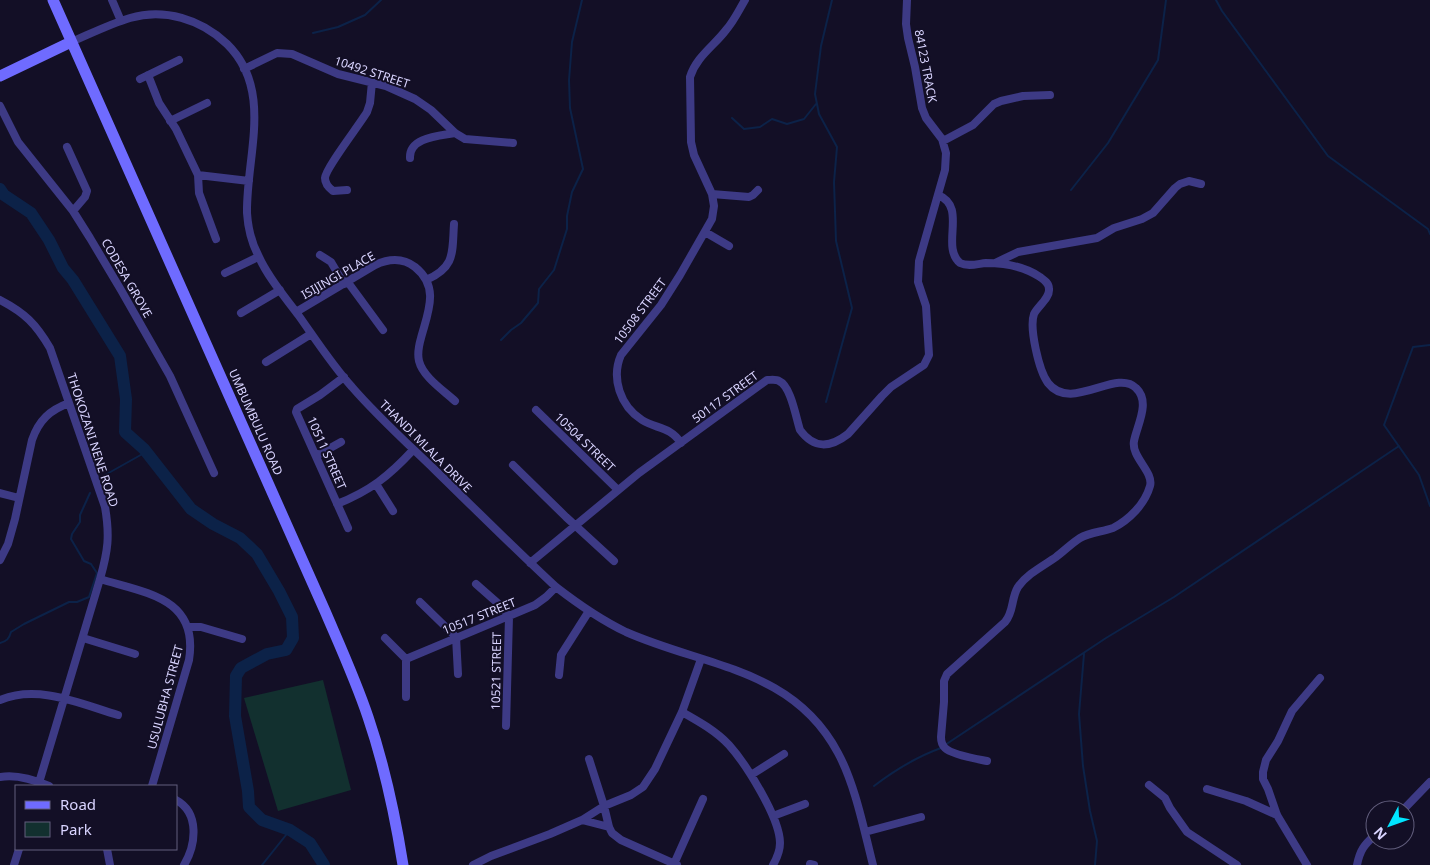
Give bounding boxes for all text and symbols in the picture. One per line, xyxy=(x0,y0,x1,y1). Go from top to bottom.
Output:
street label: 84123 TRACK xyxy=(911,28,942,105)
street label: 10492 STREET xyxy=(332,52,412,92)
street label: CODESA GROVE xyxy=(97,235,157,321)
street label: ISIJINGI PLACE xyxy=(298,247,378,303)
street label: 10508 STREET xyxy=(610,274,671,347)
street label: UMBUMBULU ROAD xyxy=(225,366,287,478)
street label: 50117 STREET xyxy=(688,367,762,427)
street label: THOKOZANI NENE ROAD xyxy=(63,371,123,509)
street label: THANDI MLALA DRIVE xyxy=(376,396,476,496)
street label: 10504 STREET xyxy=(551,409,619,475)
street label: 10511 STREET xyxy=(303,414,351,492)
street label: 10517 STREET xyxy=(440,593,519,639)
street label: 10521 STREET xyxy=(487,631,505,710)
street label: USULUBHA STREET xyxy=(143,643,187,751)
legend xyxy=(15,785,178,850)
text: Road xyxy=(60,794,96,814)
north arrow xyxy=(1365,800,1415,850)
text: Park xyxy=(60,819,92,839)
text: N xyxy=(1369,823,1391,844)

